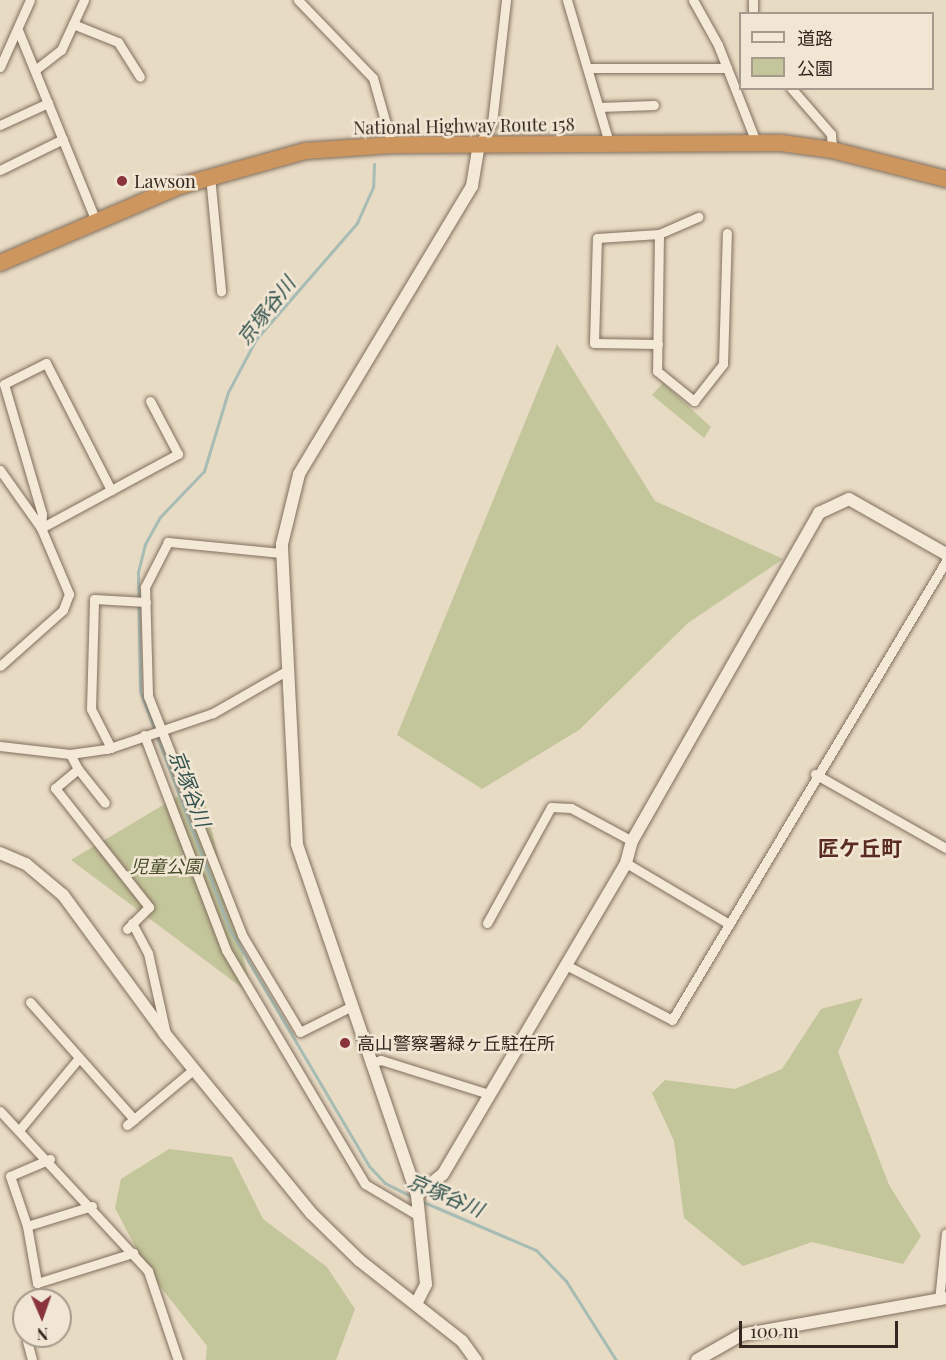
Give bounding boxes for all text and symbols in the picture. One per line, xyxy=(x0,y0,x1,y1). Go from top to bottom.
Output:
legend xyxy=(739,12,934,90)
text: 道路 xyxy=(797,26,833,50)
text: 公園 xyxy=(797,56,833,80)
street label: National Highway Route 158 xyxy=(353,113,575,139)
place label: Lawson xyxy=(134,170,196,192)
marker: Lawson xyxy=(115,174,129,188)
water label: 京塚谷川 xyxy=(231,271,299,349)
water label: 京塚谷川 xyxy=(165,746,217,830)
district label: 匠ケ丘町 xyxy=(818,834,902,860)
park label: 児童公園 xyxy=(130,855,202,877)
place label: 高山警察署緑ヶ丘駐在所 xyxy=(357,1032,555,1054)
marker: 高山警察署緑ヶ丘駐在所 xyxy=(338,1036,352,1050)
water label: 京塚谷川 xyxy=(404,1167,488,1221)
north arrow xyxy=(12,1288,72,1348)
scale bar xyxy=(742,1309,901,1347)
text: 100 m xyxy=(750,1319,799,1343)
text: N xyxy=(36,1324,49,1345)

